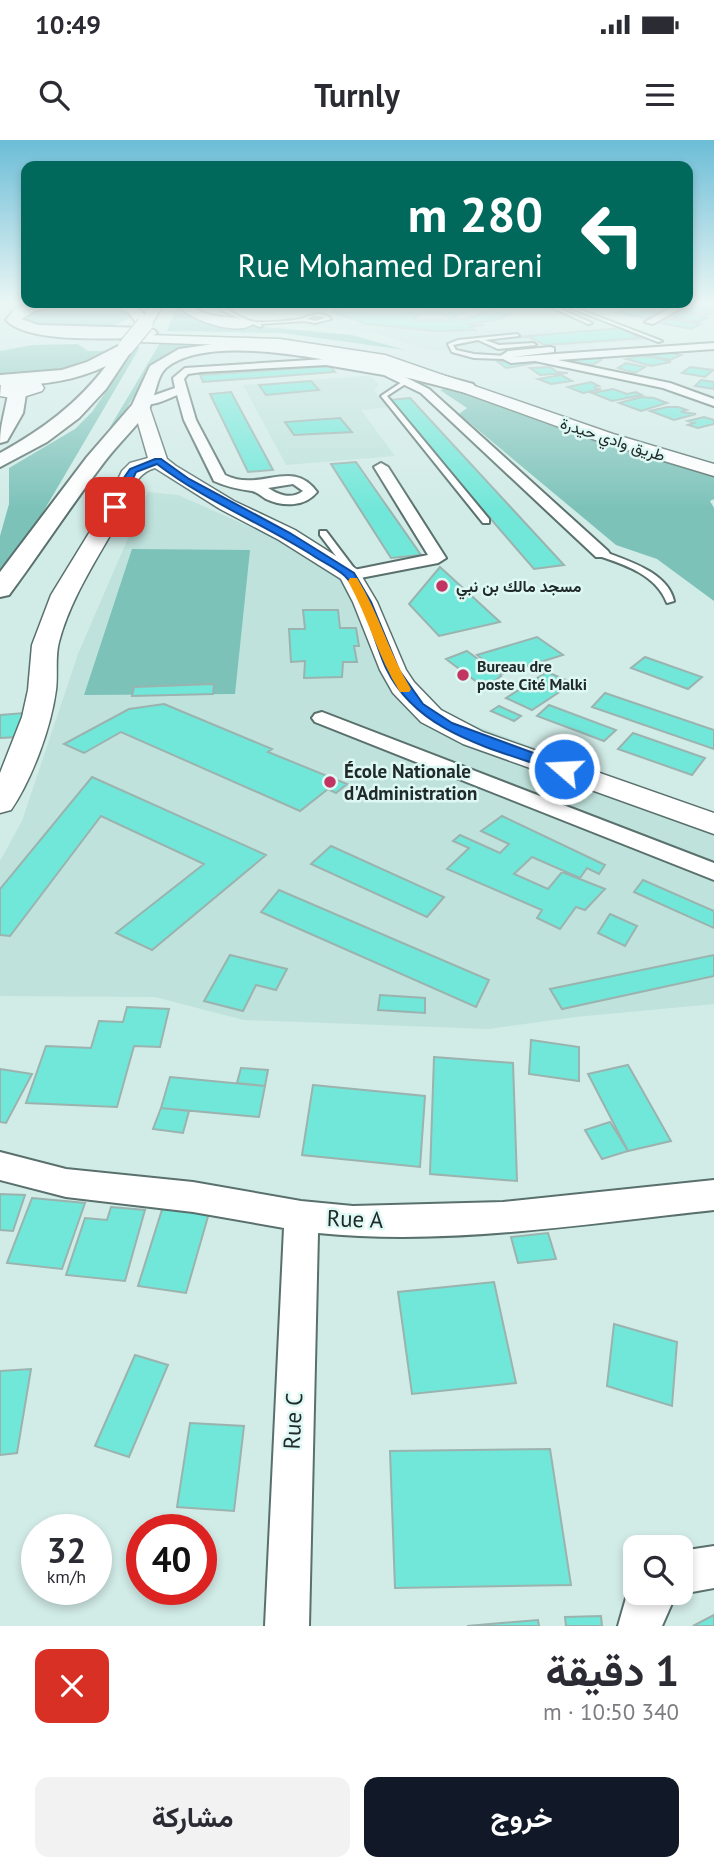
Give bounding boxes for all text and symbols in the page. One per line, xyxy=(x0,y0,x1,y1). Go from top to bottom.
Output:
text: 10:49 xyxy=(35,8,101,41)
text: Turnly xyxy=(314,74,400,116)
icon: search xyxy=(35,76,73,114)
icon: menu xyxy=(641,76,679,114)
text: 280 m xyxy=(408,182,543,246)
icon: left xyxy=(567,189,658,280)
text: Rue Mohamed Drareni xyxy=(237,244,543,286)
street label: طريق وادي حيدرة xyxy=(557,413,668,469)
pin xyxy=(85,477,145,537)
icon: arrive xyxy=(96,488,134,526)
place label: مسجد مالك بن نبي xyxy=(456,576,582,600)
marker: مسجد مالك بن نبي xyxy=(434,578,450,594)
place label: Bureau dre poste Cité Malki xyxy=(477,656,587,694)
marker: Bureau dre poste Cité Malki xyxy=(455,667,471,683)
position arrow xyxy=(527,732,601,806)
place label: École Nationale d'Administration xyxy=(344,759,477,805)
marker: École Nationale d'Administration xyxy=(322,774,338,790)
street label: Rue A xyxy=(326,1203,384,1234)
street label: Rue C xyxy=(277,1392,308,1450)
speed limit sign: 40 xyxy=(126,1514,217,1605)
text: 32 xyxy=(47,1527,86,1573)
map controls xyxy=(623,1535,693,1605)
button: search xyxy=(623,1535,693,1605)
text: km/h xyxy=(47,1565,86,1588)
text: 1 دقيقة xyxy=(546,1643,679,1698)
button: close xyxy=(35,1649,109,1723)
text: 340 m · 10:50 xyxy=(543,1697,679,1726)
button: مشاركة xyxy=(35,1777,350,1857)
button: خروج xyxy=(364,1777,679,1857)

